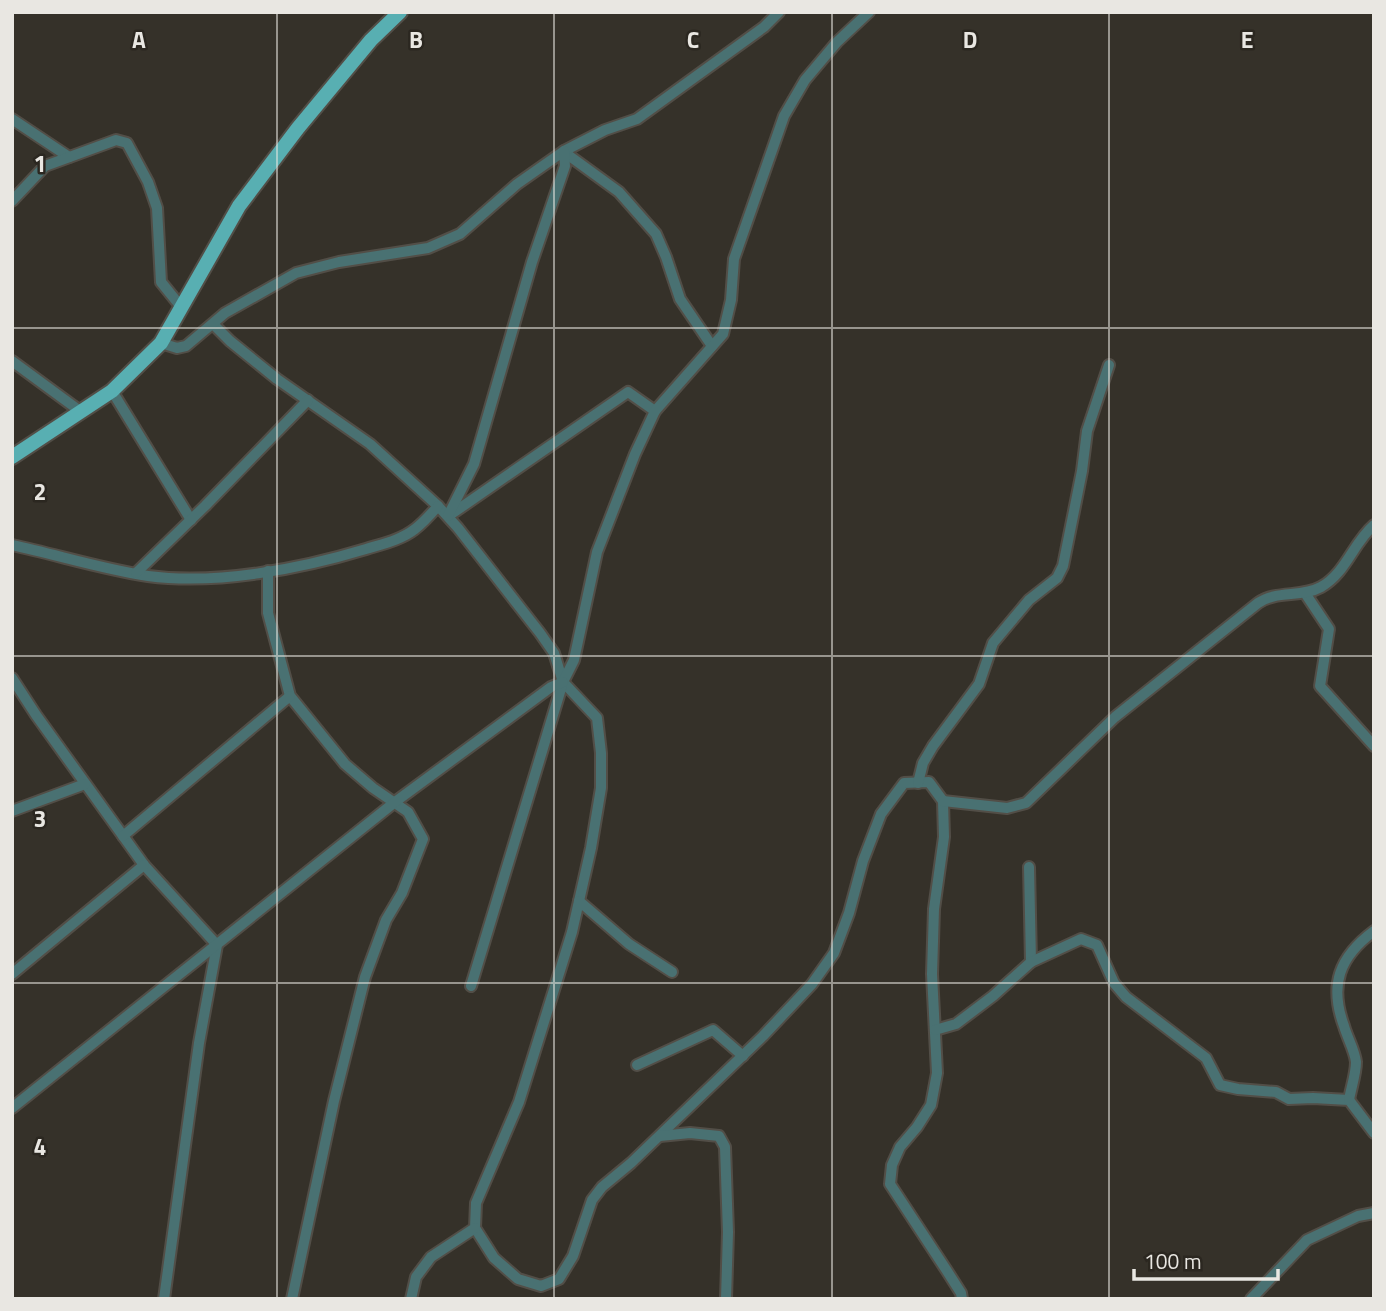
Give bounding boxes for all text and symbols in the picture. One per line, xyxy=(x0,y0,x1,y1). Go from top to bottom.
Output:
text: A xyxy=(132,22,146,57)
text: B xyxy=(409,22,423,57)
text: C xyxy=(687,22,699,57)
text: D xyxy=(963,22,977,57)
text: E xyxy=(1241,22,1253,57)
text: 1 xyxy=(34,146,46,181)
text: 2 xyxy=(34,474,46,509)
text: 3 xyxy=(34,801,46,836)
text: 4 xyxy=(34,1129,46,1164)
scale bar xyxy=(1134,1238,1278,1282)
text: 100 m xyxy=(1144,1245,1201,1277)

